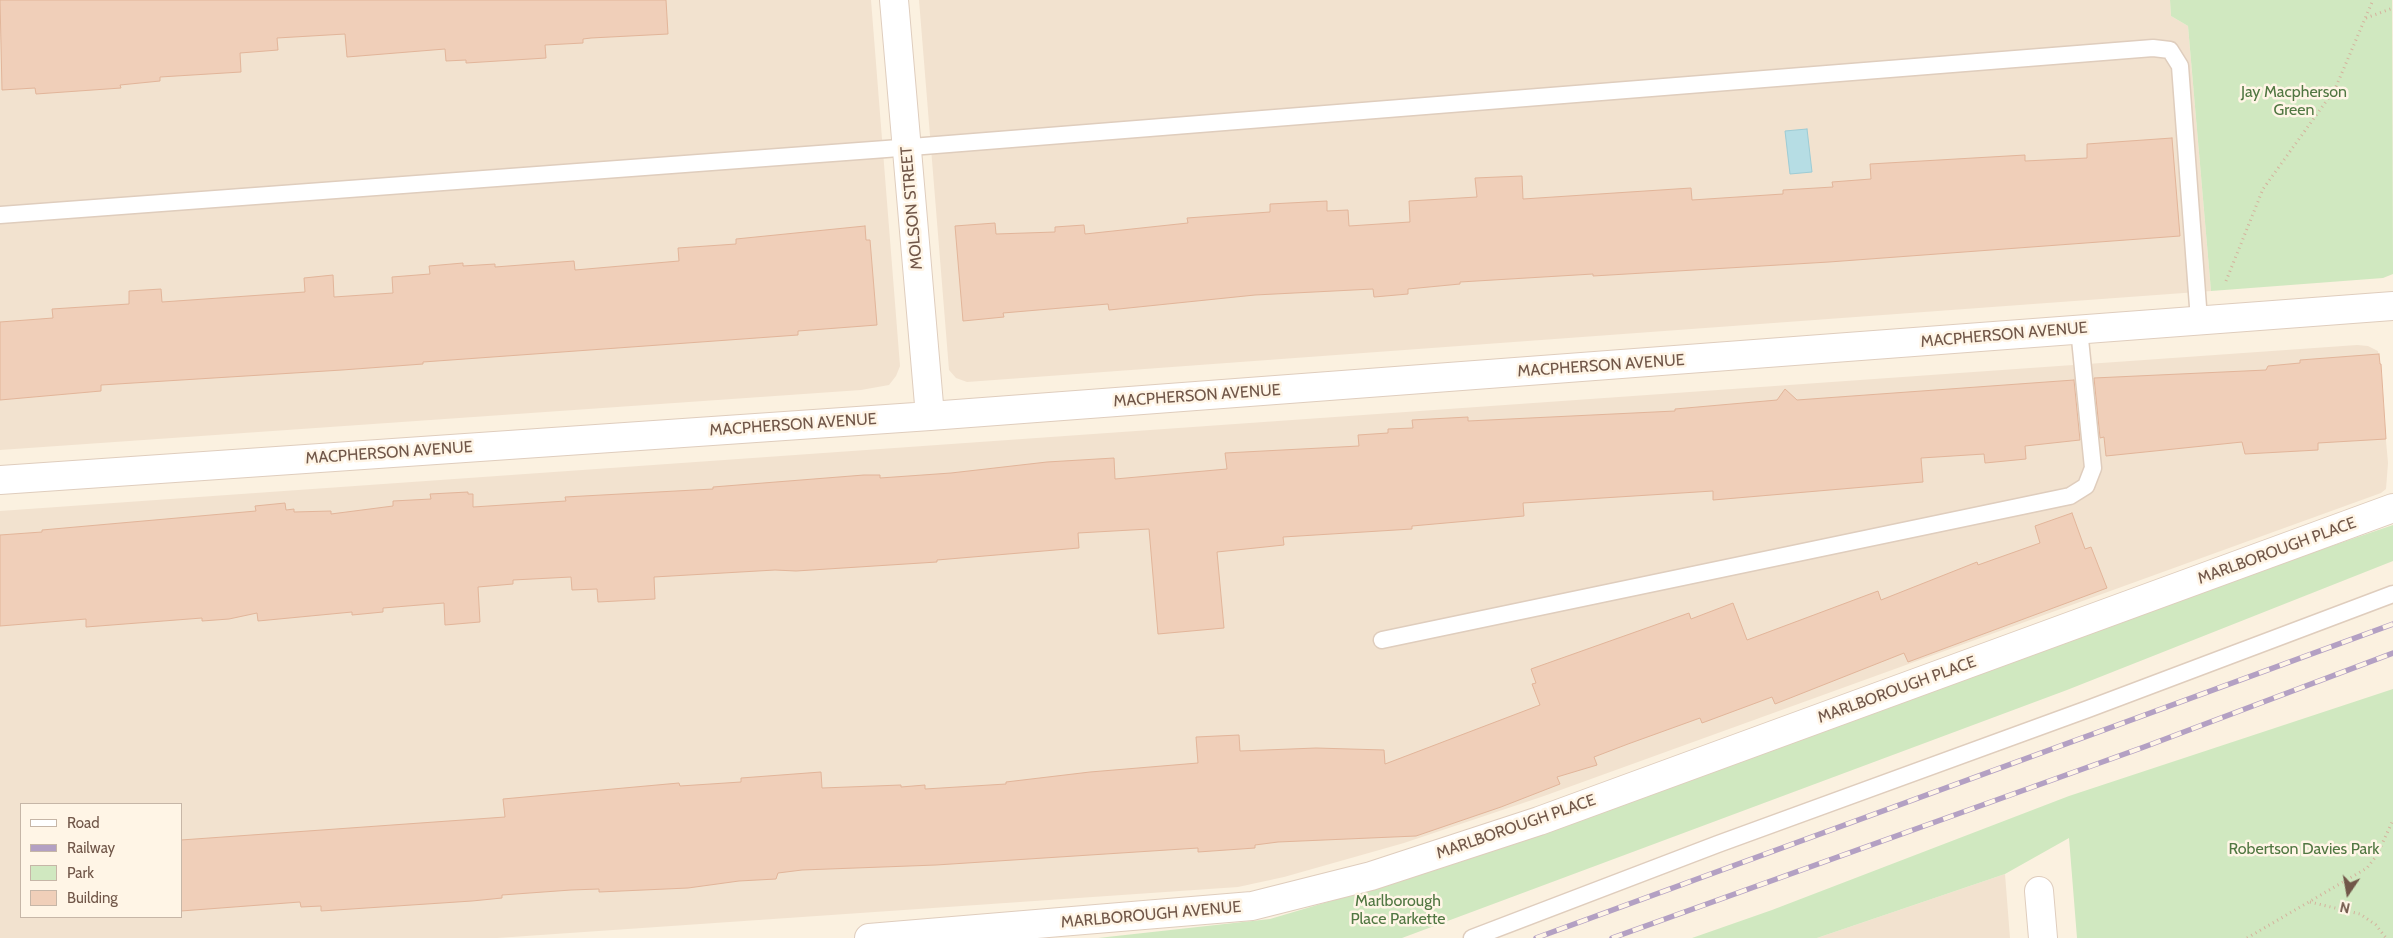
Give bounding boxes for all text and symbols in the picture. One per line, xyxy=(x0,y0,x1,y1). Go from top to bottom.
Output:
park label: Jay Macpherson Green xyxy=(2241,82,2347,120)
street label: MOLSON STREET xyxy=(897,146,927,270)
street label: MACPHERSON AVENUE xyxy=(1920,318,2088,352)
street label: MACPHERSON AVENUE xyxy=(1517,351,1685,381)
street label: MACPHERSON AVENUE xyxy=(1113,381,1281,411)
street label: MACPHERSON AVENUE xyxy=(709,410,877,440)
street label: MACPHERSON AVENUE xyxy=(305,438,473,468)
street label: MARLBOROUGH PLACE xyxy=(2195,513,2359,589)
street label: MARLBOROUGH PLACE xyxy=(1815,652,1979,728)
street label: MARLBOROUGH PLACE xyxy=(1434,791,1598,863)
legend xyxy=(20,803,182,918)
text: Road xyxy=(67,814,100,832)
text: Railway xyxy=(67,839,115,857)
park label: Robertson Davies Park xyxy=(2228,839,2380,859)
text: Park xyxy=(67,864,94,882)
north arrow xyxy=(2323,868,2373,918)
text: Building xyxy=(67,889,118,907)
park label: Marlborough Place Parkette xyxy=(1350,891,1446,929)
street label: MARLBOROUGH AVENUE xyxy=(1060,898,1242,932)
text: N xyxy=(2338,898,2352,918)

